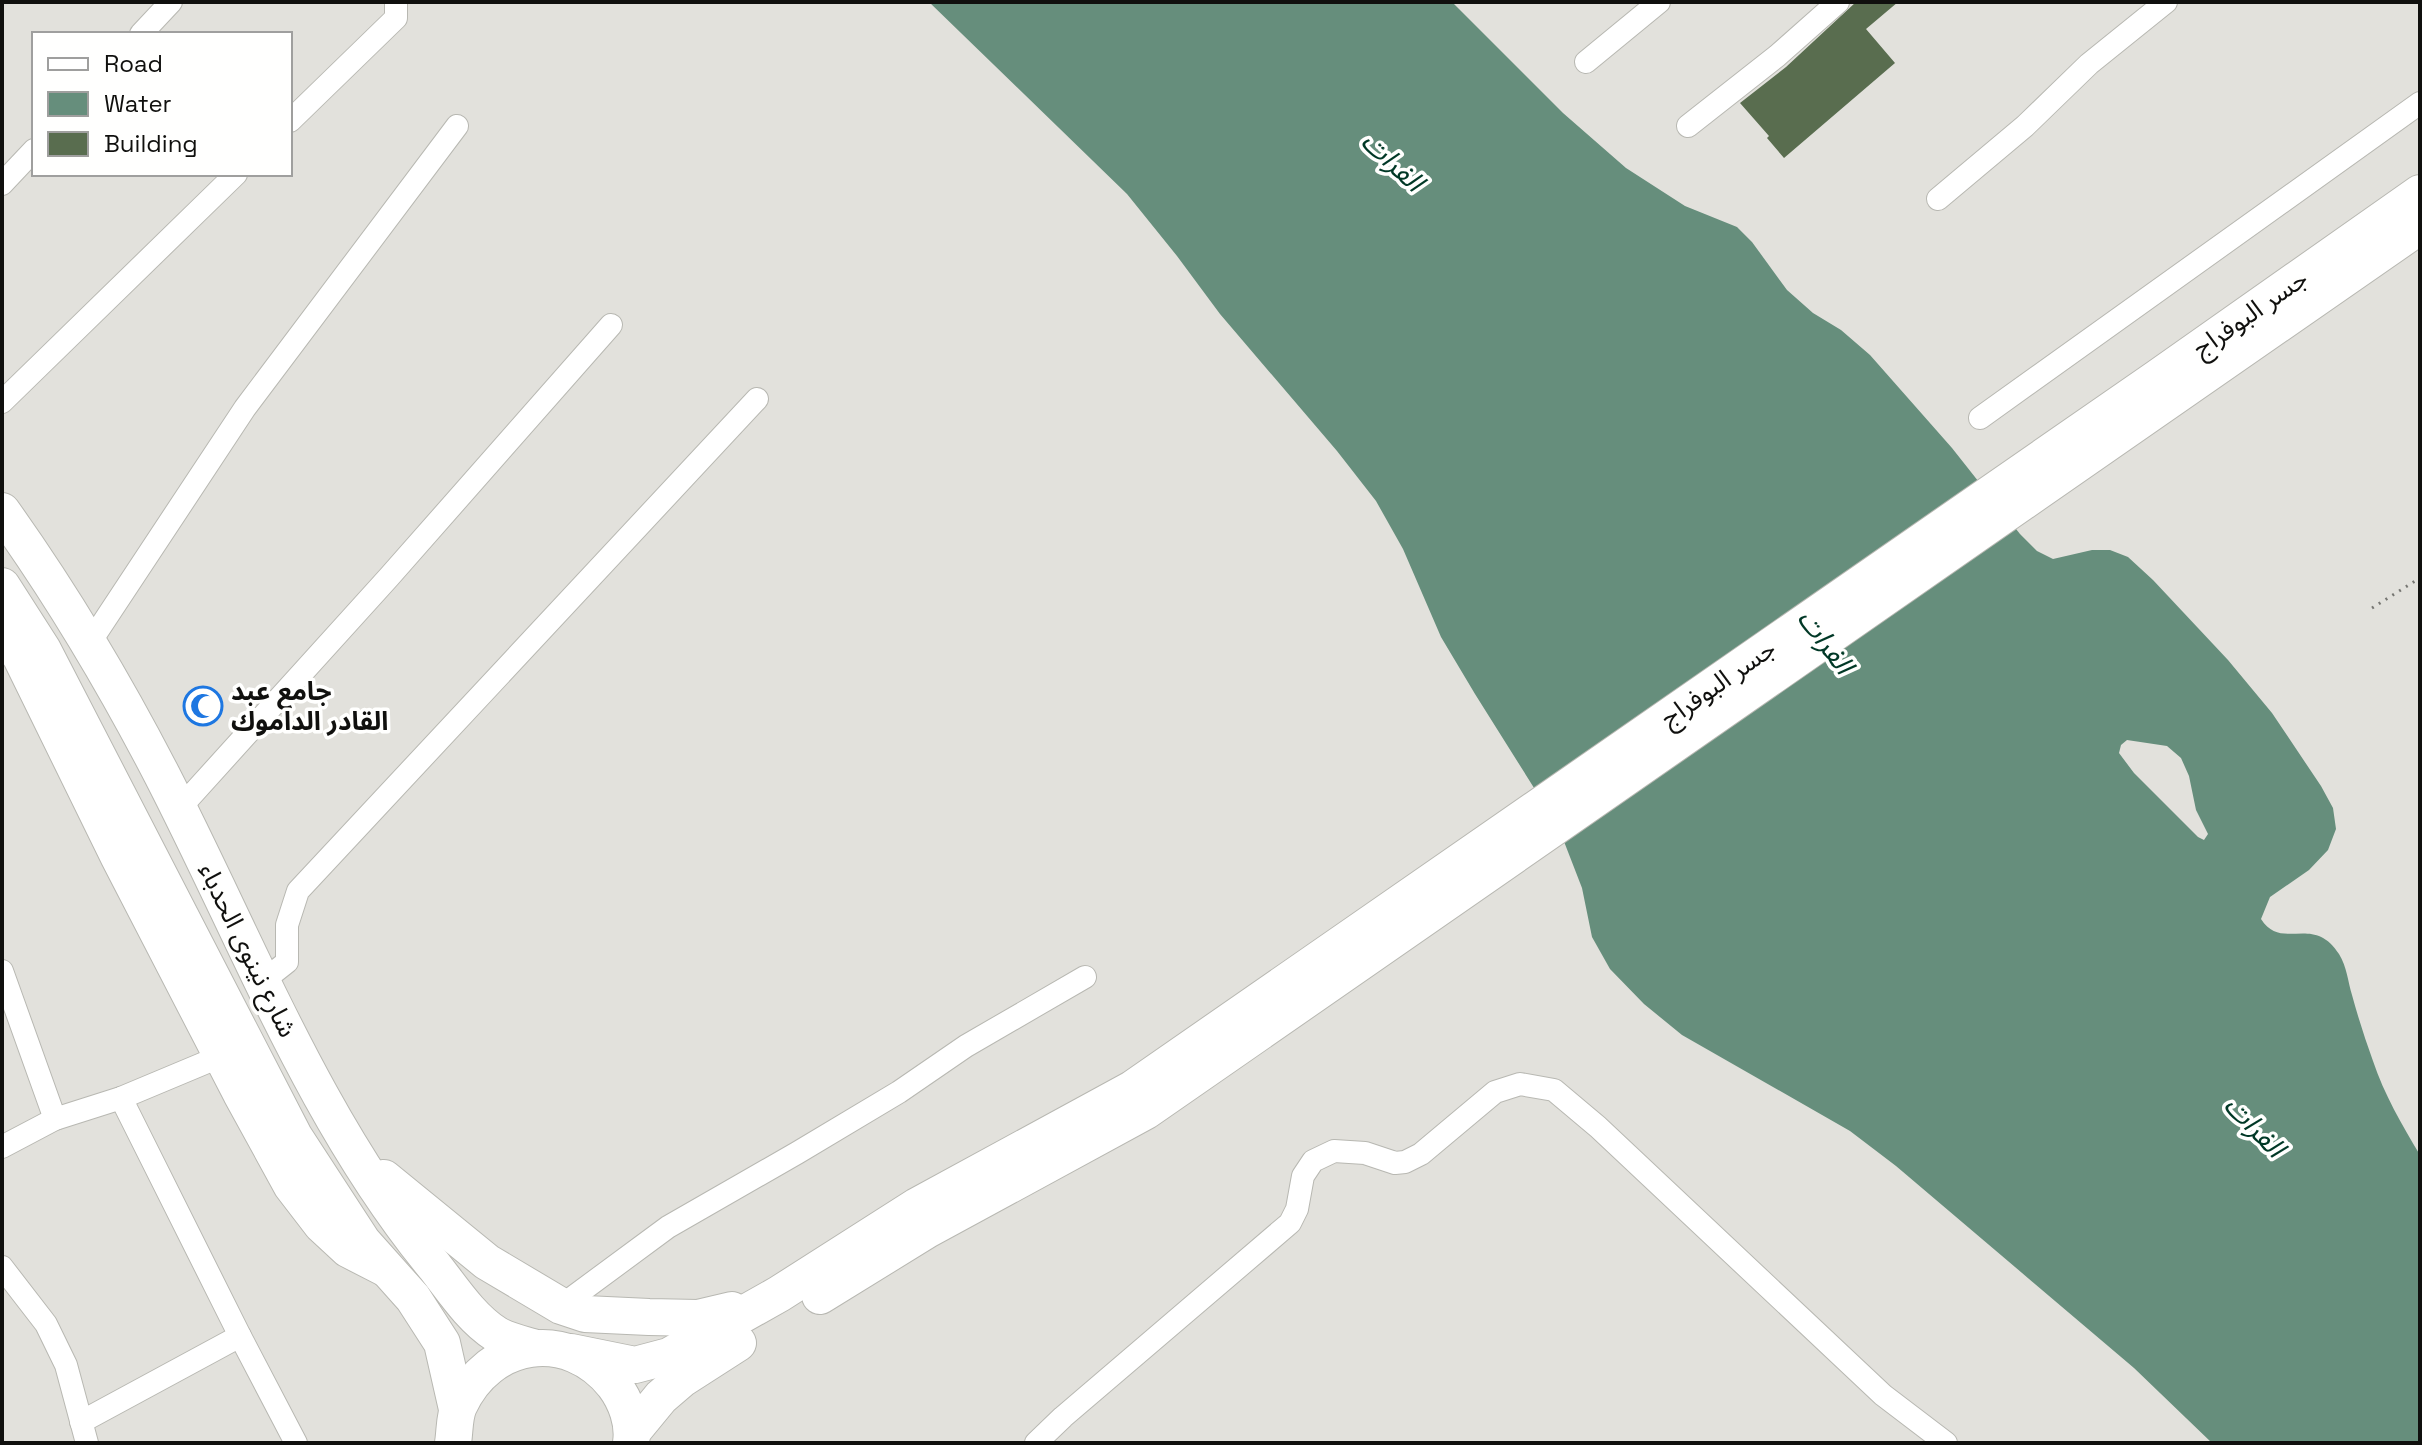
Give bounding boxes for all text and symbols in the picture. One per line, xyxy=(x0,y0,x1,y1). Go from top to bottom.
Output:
legend xyxy=(32,32,292,176)
text: Road xyxy=(104,48,163,79)
text: Water xyxy=(104,88,172,119)
water label: الفرات xyxy=(1354,123,1434,201)
text: Building xyxy=(104,128,198,159)
street label: جسر البوفراج xyxy=(2186,261,2315,367)
water label: الفرات xyxy=(1790,601,1864,684)
street label: جسر البوفراج xyxy=(1654,631,1783,737)
place label: جامع عبد القادر الداموك xyxy=(231,674,388,738)
mosque icon: جامع عبد القادر الداموك xyxy=(182,685,224,727)
street label: شارع نينوى الحدباء xyxy=(189,857,305,1044)
water label: الفرات xyxy=(2217,1087,2295,1167)

